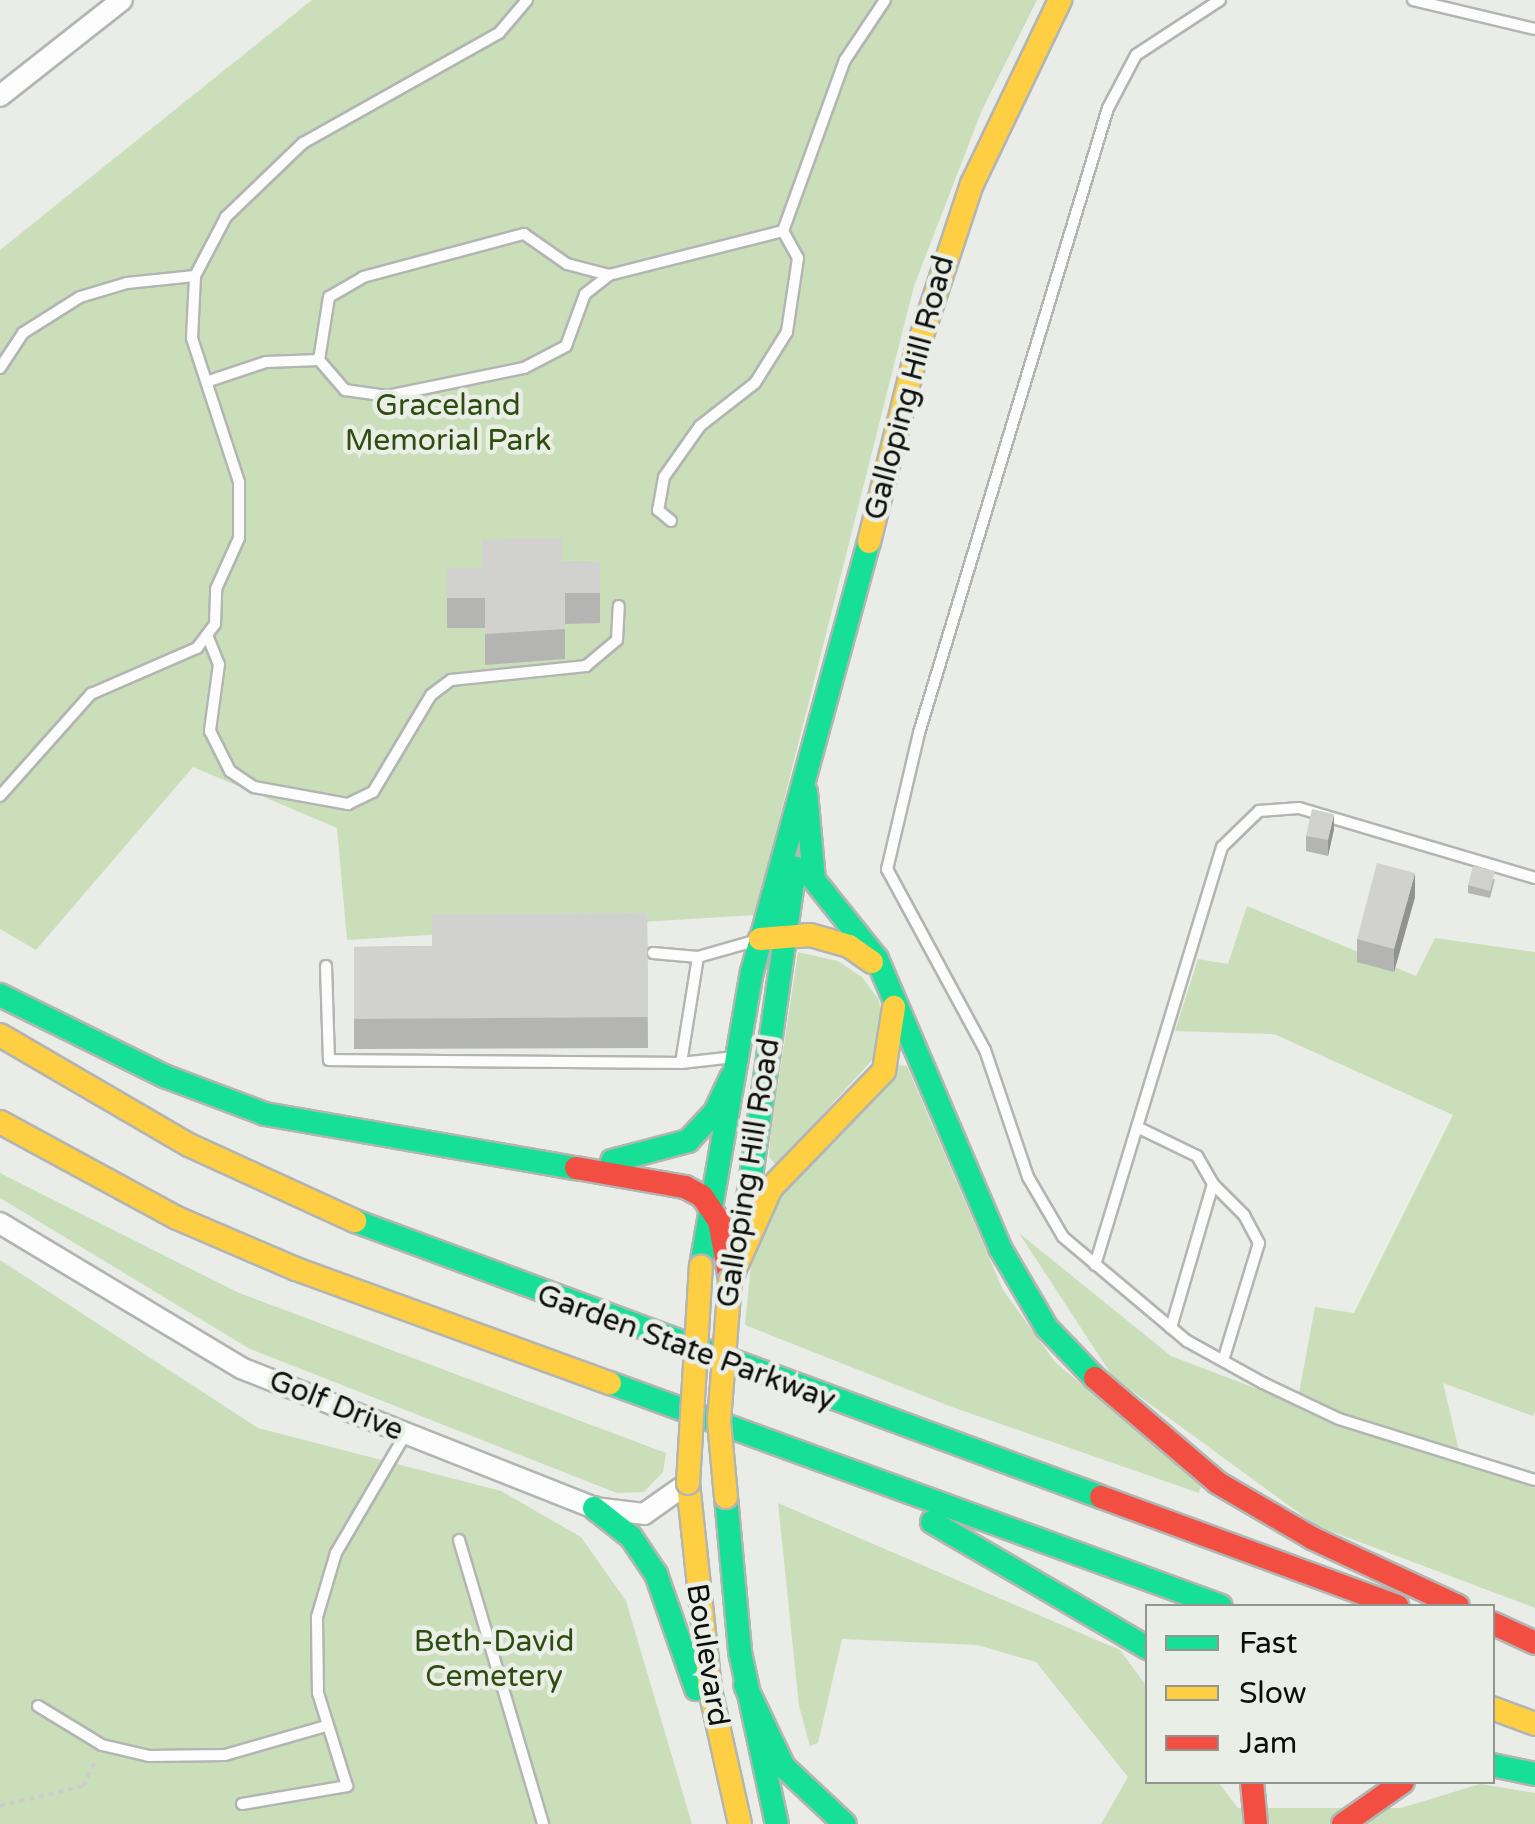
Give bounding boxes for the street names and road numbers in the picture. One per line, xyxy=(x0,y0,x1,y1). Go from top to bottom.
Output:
street label: Galloping Hill Road xyxy=(857,252,963,524)
street label: Galloping Hill Road xyxy=(710,1036,788,1310)
street label: Garden State Parkway xyxy=(532,1277,840,1419)
street label: Golf Drive xyxy=(264,1363,408,1449)
street label: Boulevard xyxy=(678,1581,736,1729)

